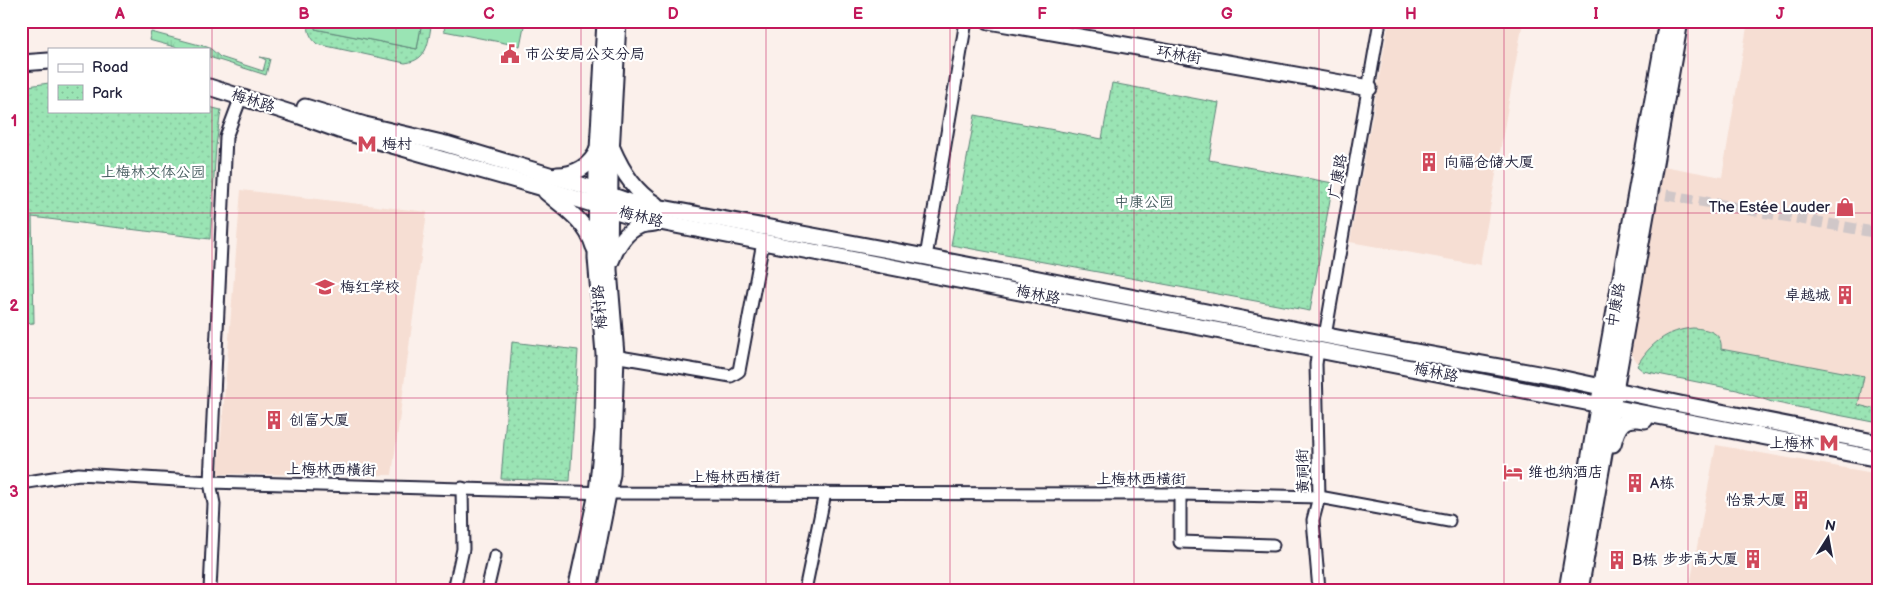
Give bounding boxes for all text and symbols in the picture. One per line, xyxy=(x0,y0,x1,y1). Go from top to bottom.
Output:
text: A xyxy=(114,5,125,24)
text: B xyxy=(298,5,310,24)
text: C xyxy=(483,5,495,24)
text: D xyxy=(667,5,679,24)
text: E xyxy=(853,5,863,24)
text: F xyxy=(1037,5,1047,24)
text: G xyxy=(1221,5,1233,24)
text: H xyxy=(1405,5,1417,24)
text: I xyxy=(1593,5,1599,24)
text: J xyxy=(1776,5,1785,24)
street label: 环林街 xyxy=(1155,42,1203,68)
public building icon: 市公安局公交分局 xyxy=(499,43,521,65)
place label: 市公安局公交分局 xyxy=(525,45,645,64)
legend xyxy=(48,48,210,112)
text: Road xyxy=(92,58,128,77)
text: Park xyxy=(92,84,123,103)
street label: 梅林路 xyxy=(229,85,277,117)
text: 1 xyxy=(11,112,17,131)
metro station icon: 梅村 xyxy=(356,133,378,155)
place label: 梅村 xyxy=(382,135,412,154)
building icon: 向福仓储大厦 xyxy=(1418,151,1440,173)
street label: 广康路 xyxy=(1325,152,1351,200)
place label: 向福仓储大厦 xyxy=(1444,153,1534,172)
park label: 上梅林文体公园 xyxy=(100,163,206,182)
park label: 中康公园 xyxy=(1114,193,1174,212)
shop icon: The Estée Lauder xyxy=(1834,196,1856,218)
place label: The Estée Lauder xyxy=(1709,198,1831,217)
street label: 梅林路 xyxy=(617,202,665,232)
school or university icon: 梅红学校 xyxy=(314,276,336,298)
place label: 梅红学校 xyxy=(340,278,400,297)
street label: 梅林路 xyxy=(1014,281,1062,309)
street label: 中康路 xyxy=(1603,281,1629,329)
street label: 梅村路 xyxy=(589,284,611,330)
building icon: 卓越城 xyxy=(1834,284,1856,306)
place label: 卓越城 xyxy=(1785,286,1830,305)
text: 2 xyxy=(9,297,19,316)
street label: 梅林路 xyxy=(1412,359,1460,387)
building icon: 创富大厦 xyxy=(263,409,285,431)
place label: 创富大厦 xyxy=(289,411,349,430)
metro station icon: 上梅林 xyxy=(1818,432,1840,454)
place label: 上梅林 xyxy=(1769,434,1814,453)
street label: 黄祠街 xyxy=(1293,448,1313,494)
street label: 上梅林西横街 xyxy=(286,460,376,480)
hotel icon: 维也纳酒店 xyxy=(1502,461,1524,483)
place label: 维也纳酒店 xyxy=(1528,463,1603,482)
street label: 上梅林西横街 xyxy=(690,468,780,487)
street label: 上梅林西横街 xyxy=(1096,470,1186,489)
building icon: A栋 xyxy=(1624,472,1646,494)
place label: A栋 xyxy=(1650,474,1674,493)
text: 3 xyxy=(9,483,19,502)
building icon: 怡景大厦 xyxy=(1790,489,1812,511)
place label: 怡景大厦 xyxy=(1726,491,1786,510)
north arrow xyxy=(1802,514,1852,564)
text: N xyxy=(1824,516,1837,535)
building icon: 步步高大厦 xyxy=(1742,548,1764,570)
building icon: B栋 xyxy=(1606,549,1628,571)
place label: 步步高大厦 xyxy=(1663,550,1738,569)
place label: B栋 xyxy=(1632,551,1657,570)

